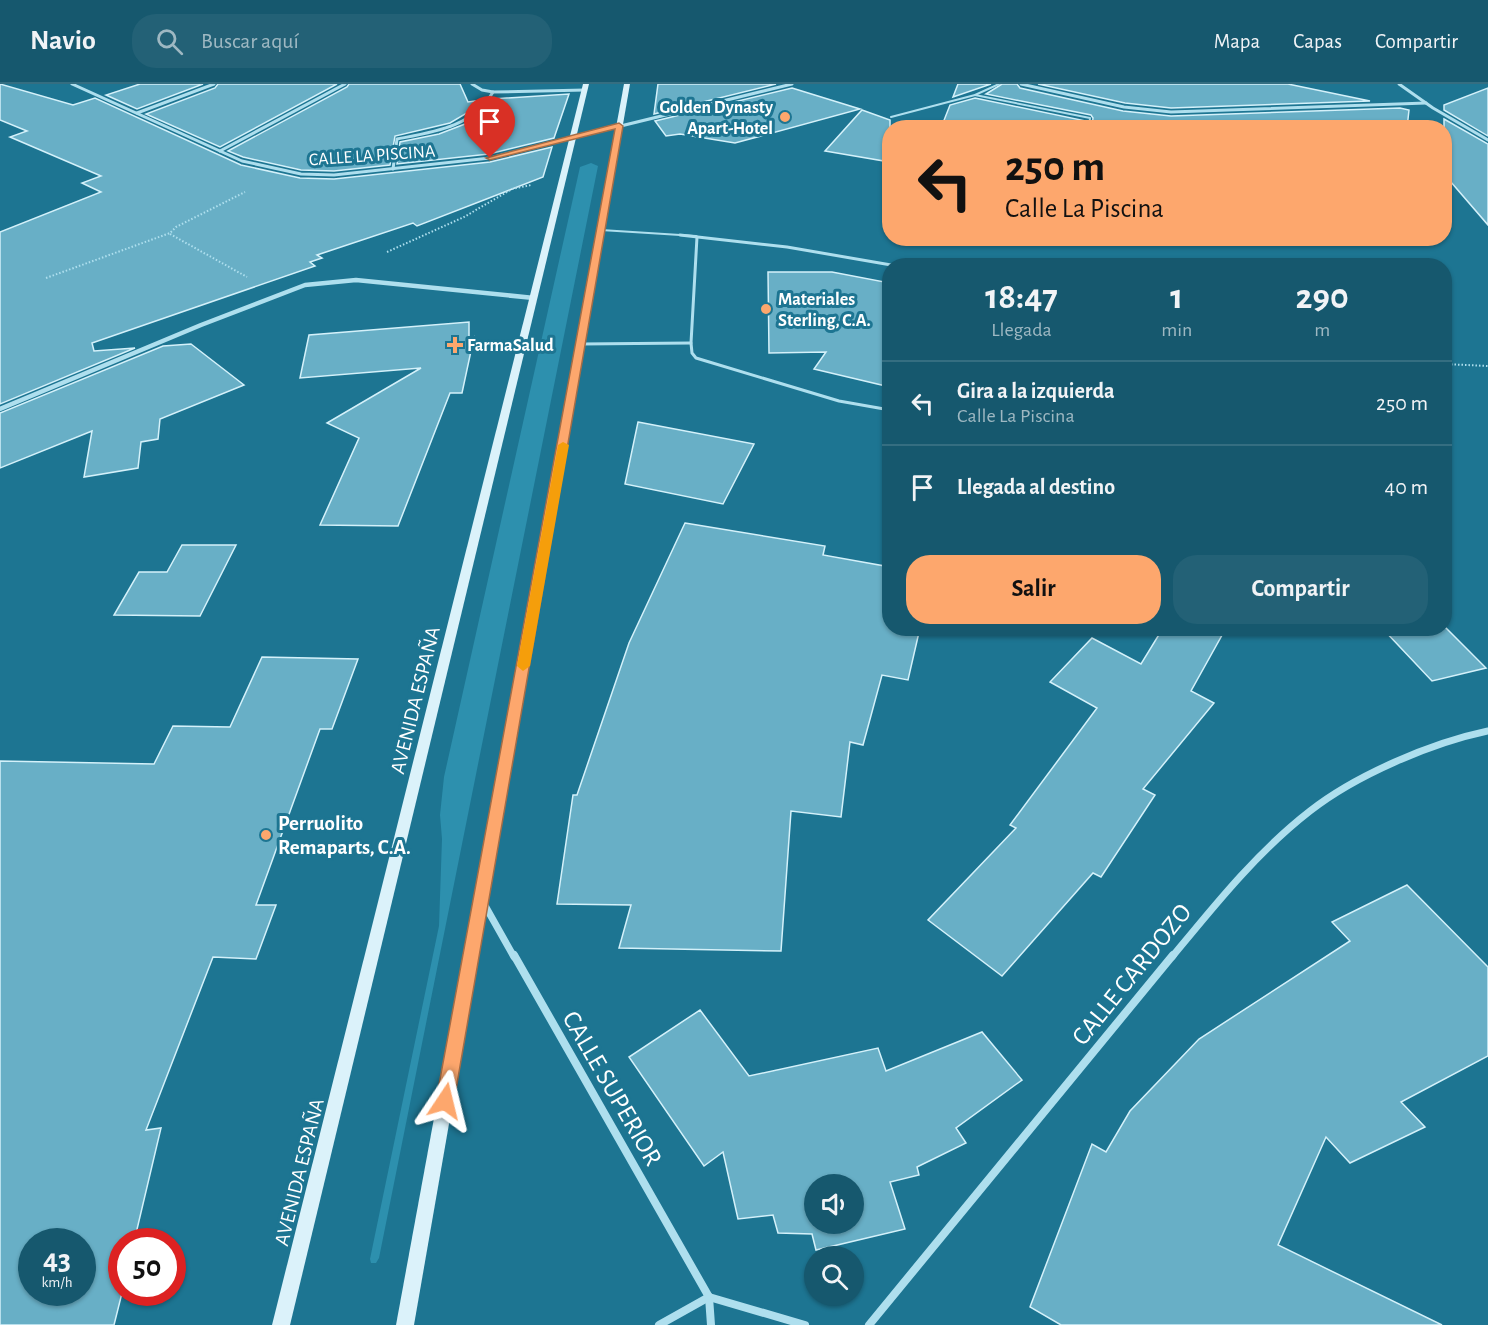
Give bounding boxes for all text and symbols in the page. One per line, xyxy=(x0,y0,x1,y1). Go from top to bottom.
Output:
search box xyxy=(132,14,552,68)
icon: search xyxy=(153,25,186,58)
text: Navio xyxy=(30,27,96,55)
text: Buscar aquí xyxy=(201,30,299,52)
text: Mapa xyxy=(1214,31,1260,52)
text: Capas xyxy=(1293,31,1342,52)
text: Compartir xyxy=(1375,31,1458,52)
pin xyxy=(464,96,515,158)
place label: Golden Dynasty Apart-Hotel xyxy=(659,99,774,138)
icon: arrive xyxy=(473,105,506,138)
marker: Golden Dynasty Apart-Hotel xyxy=(778,110,792,124)
street label: CALLE LA PISCINA xyxy=(308,143,437,169)
icon: left xyxy=(906,144,984,222)
text: 250 m xyxy=(1005,146,1105,188)
text: Calle La Piscina xyxy=(1005,195,1164,222)
text: 18:47 xyxy=(985,279,1058,315)
text: 1 xyxy=(1170,279,1183,315)
text: 290 xyxy=(1296,279,1349,315)
place label: Materiales Sterling, C.A. xyxy=(778,291,871,330)
marker: Materiales Sterling, C.A. xyxy=(759,302,773,316)
text: Llegada xyxy=(991,320,1052,340)
text: min xyxy=(1161,320,1192,340)
text: m xyxy=(1314,320,1330,340)
place label: FarmaSalud xyxy=(467,337,554,355)
marker: FarmaSalud xyxy=(448,338,462,352)
text: Gira a la izquierda xyxy=(957,380,1115,402)
icon: left xyxy=(906,387,939,420)
text: 250 m xyxy=(1376,392,1428,414)
text: Calle La Piscina xyxy=(957,406,1075,426)
icon: arrive xyxy=(906,471,939,504)
text: Llegada al destino xyxy=(957,476,1115,498)
text: 40 m xyxy=(1385,476,1428,498)
button: Salir xyxy=(906,555,1161,624)
button: Compartir xyxy=(1173,555,1428,624)
street label: AVENIDA ESPAÑA xyxy=(385,624,444,776)
place label: Perruolito Remaparts, C.A. xyxy=(278,813,411,858)
marker: Perruolito Remaparts, C.A. xyxy=(259,828,273,842)
street label: CALLE CARDOZO xyxy=(1067,899,1196,1050)
street label: CALLE SUPERIOR xyxy=(558,1007,667,1170)
position arrow xyxy=(413,1069,477,1133)
street label: AVENIDA ESPAÑA xyxy=(269,1096,328,1248)
map controls xyxy=(804,1174,864,1306)
button: sound xyxy=(804,1174,864,1234)
speed limit sign: 50 xyxy=(108,1228,186,1306)
text: 43 xyxy=(43,1245,71,1275)
button: search xyxy=(804,1246,864,1306)
text: km/h xyxy=(42,1275,72,1290)

